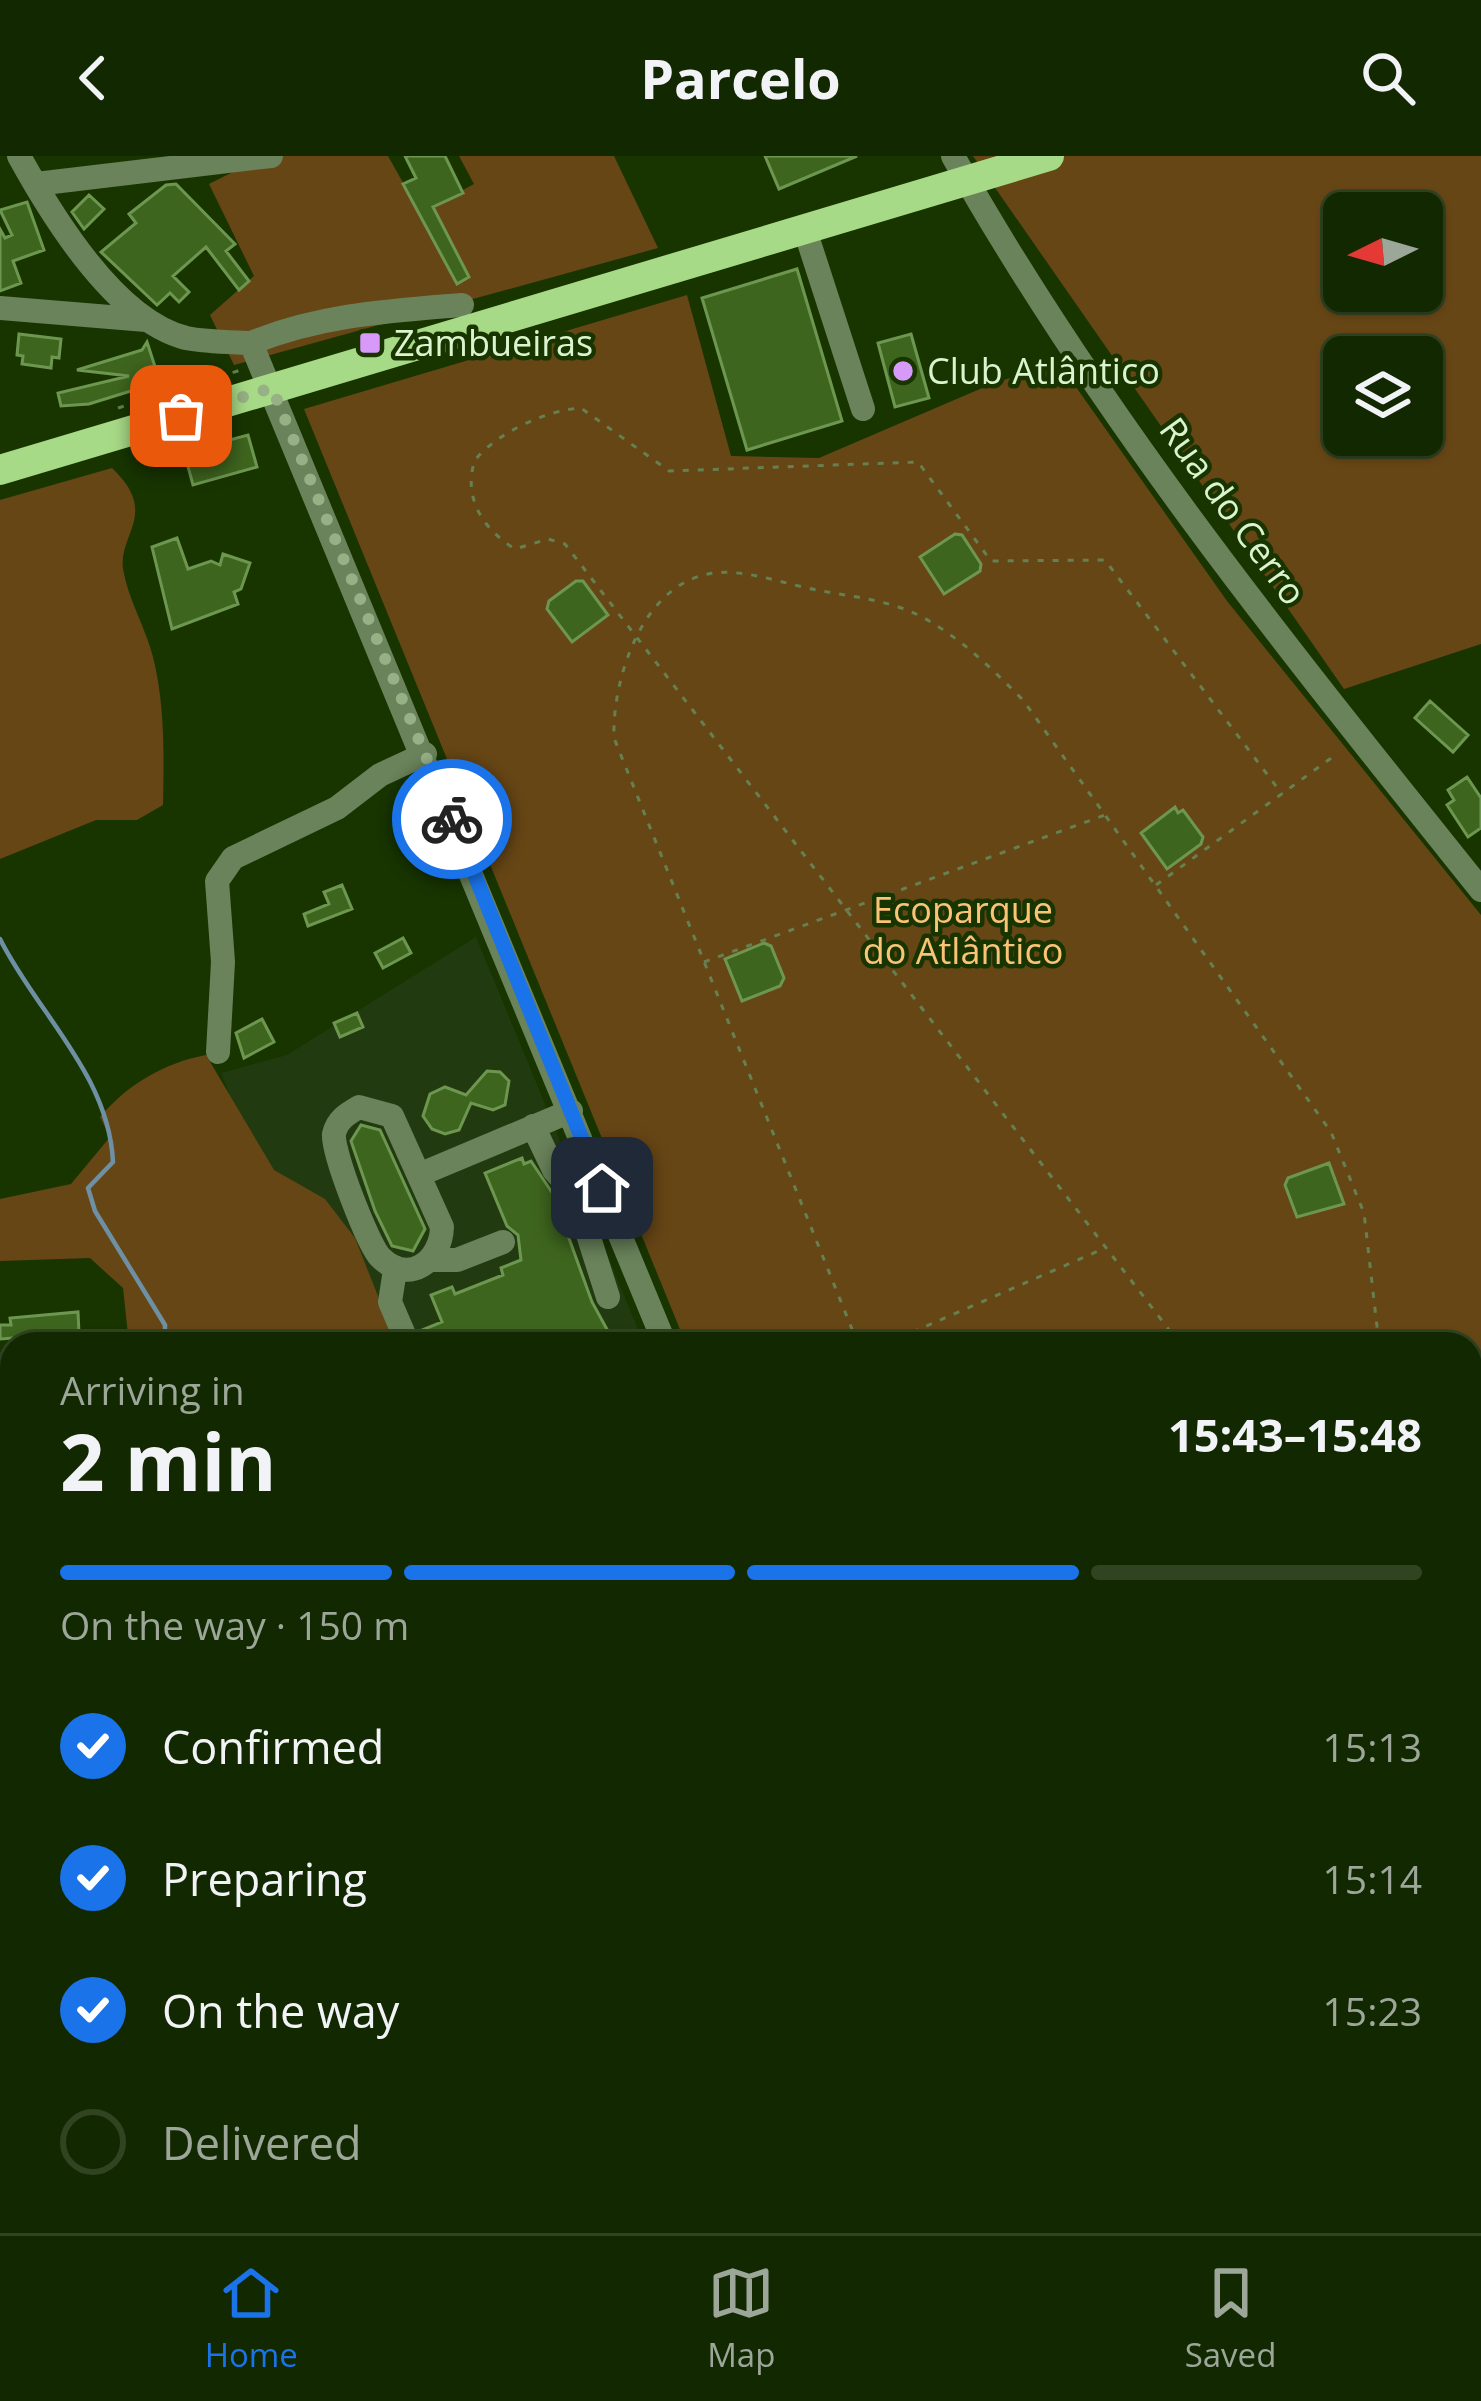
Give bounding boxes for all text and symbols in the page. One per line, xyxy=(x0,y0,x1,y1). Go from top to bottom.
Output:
text: Parcelo xyxy=(640,41,841,115)
icon: back xyxy=(60,45,126,111)
icon: search xyxy=(1355,45,1421,111)
north arrow xyxy=(1323,192,1443,312)
map controls xyxy=(1323,192,1443,456)
place label: Zambueiras xyxy=(394,318,593,367)
marker: Zambueiras xyxy=(357,330,383,356)
button: layers xyxy=(1323,336,1443,456)
place label: Club Atlântico xyxy=(927,346,1160,395)
marker: Club Atlântico xyxy=(890,358,916,384)
pin xyxy=(130,365,232,467)
icon: bag xyxy=(148,383,214,449)
street label: Rua do Cerro xyxy=(1149,407,1318,614)
courier xyxy=(392,759,512,879)
icon: bike xyxy=(419,786,485,852)
park label: Ecoparque do Atlântico xyxy=(863,885,1063,975)
pin xyxy=(551,1137,653,1239)
icon: home xyxy=(569,1155,635,1221)
text: Arriving in xyxy=(60,1363,245,1416)
text: 15:43–15:48 xyxy=(1168,1404,1422,1465)
text: 2 min xyxy=(60,1408,277,1514)
text: On the way · 150 m xyxy=(60,1598,409,1651)
icon: check xyxy=(60,1713,126,1779)
text: Confirmed xyxy=(162,1716,384,1777)
text: 15:13 xyxy=(1323,1720,1422,1773)
icon: check xyxy=(60,1845,126,1911)
text: Preparing xyxy=(162,1848,367,1909)
text: 15:14 xyxy=(1323,1852,1422,1905)
icon: check xyxy=(60,1977,126,2043)
text: On the way xyxy=(162,1980,399,2041)
text: 15:23 xyxy=(1323,1984,1422,2037)
text: Delivered xyxy=(162,2112,362,2173)
tab: Home xyxy=(205,2260,298,2377)
tab: Map xyxy=(707,2260,775,2377)
tab: Saved xyxy=(1185,2260,1276,2377)

